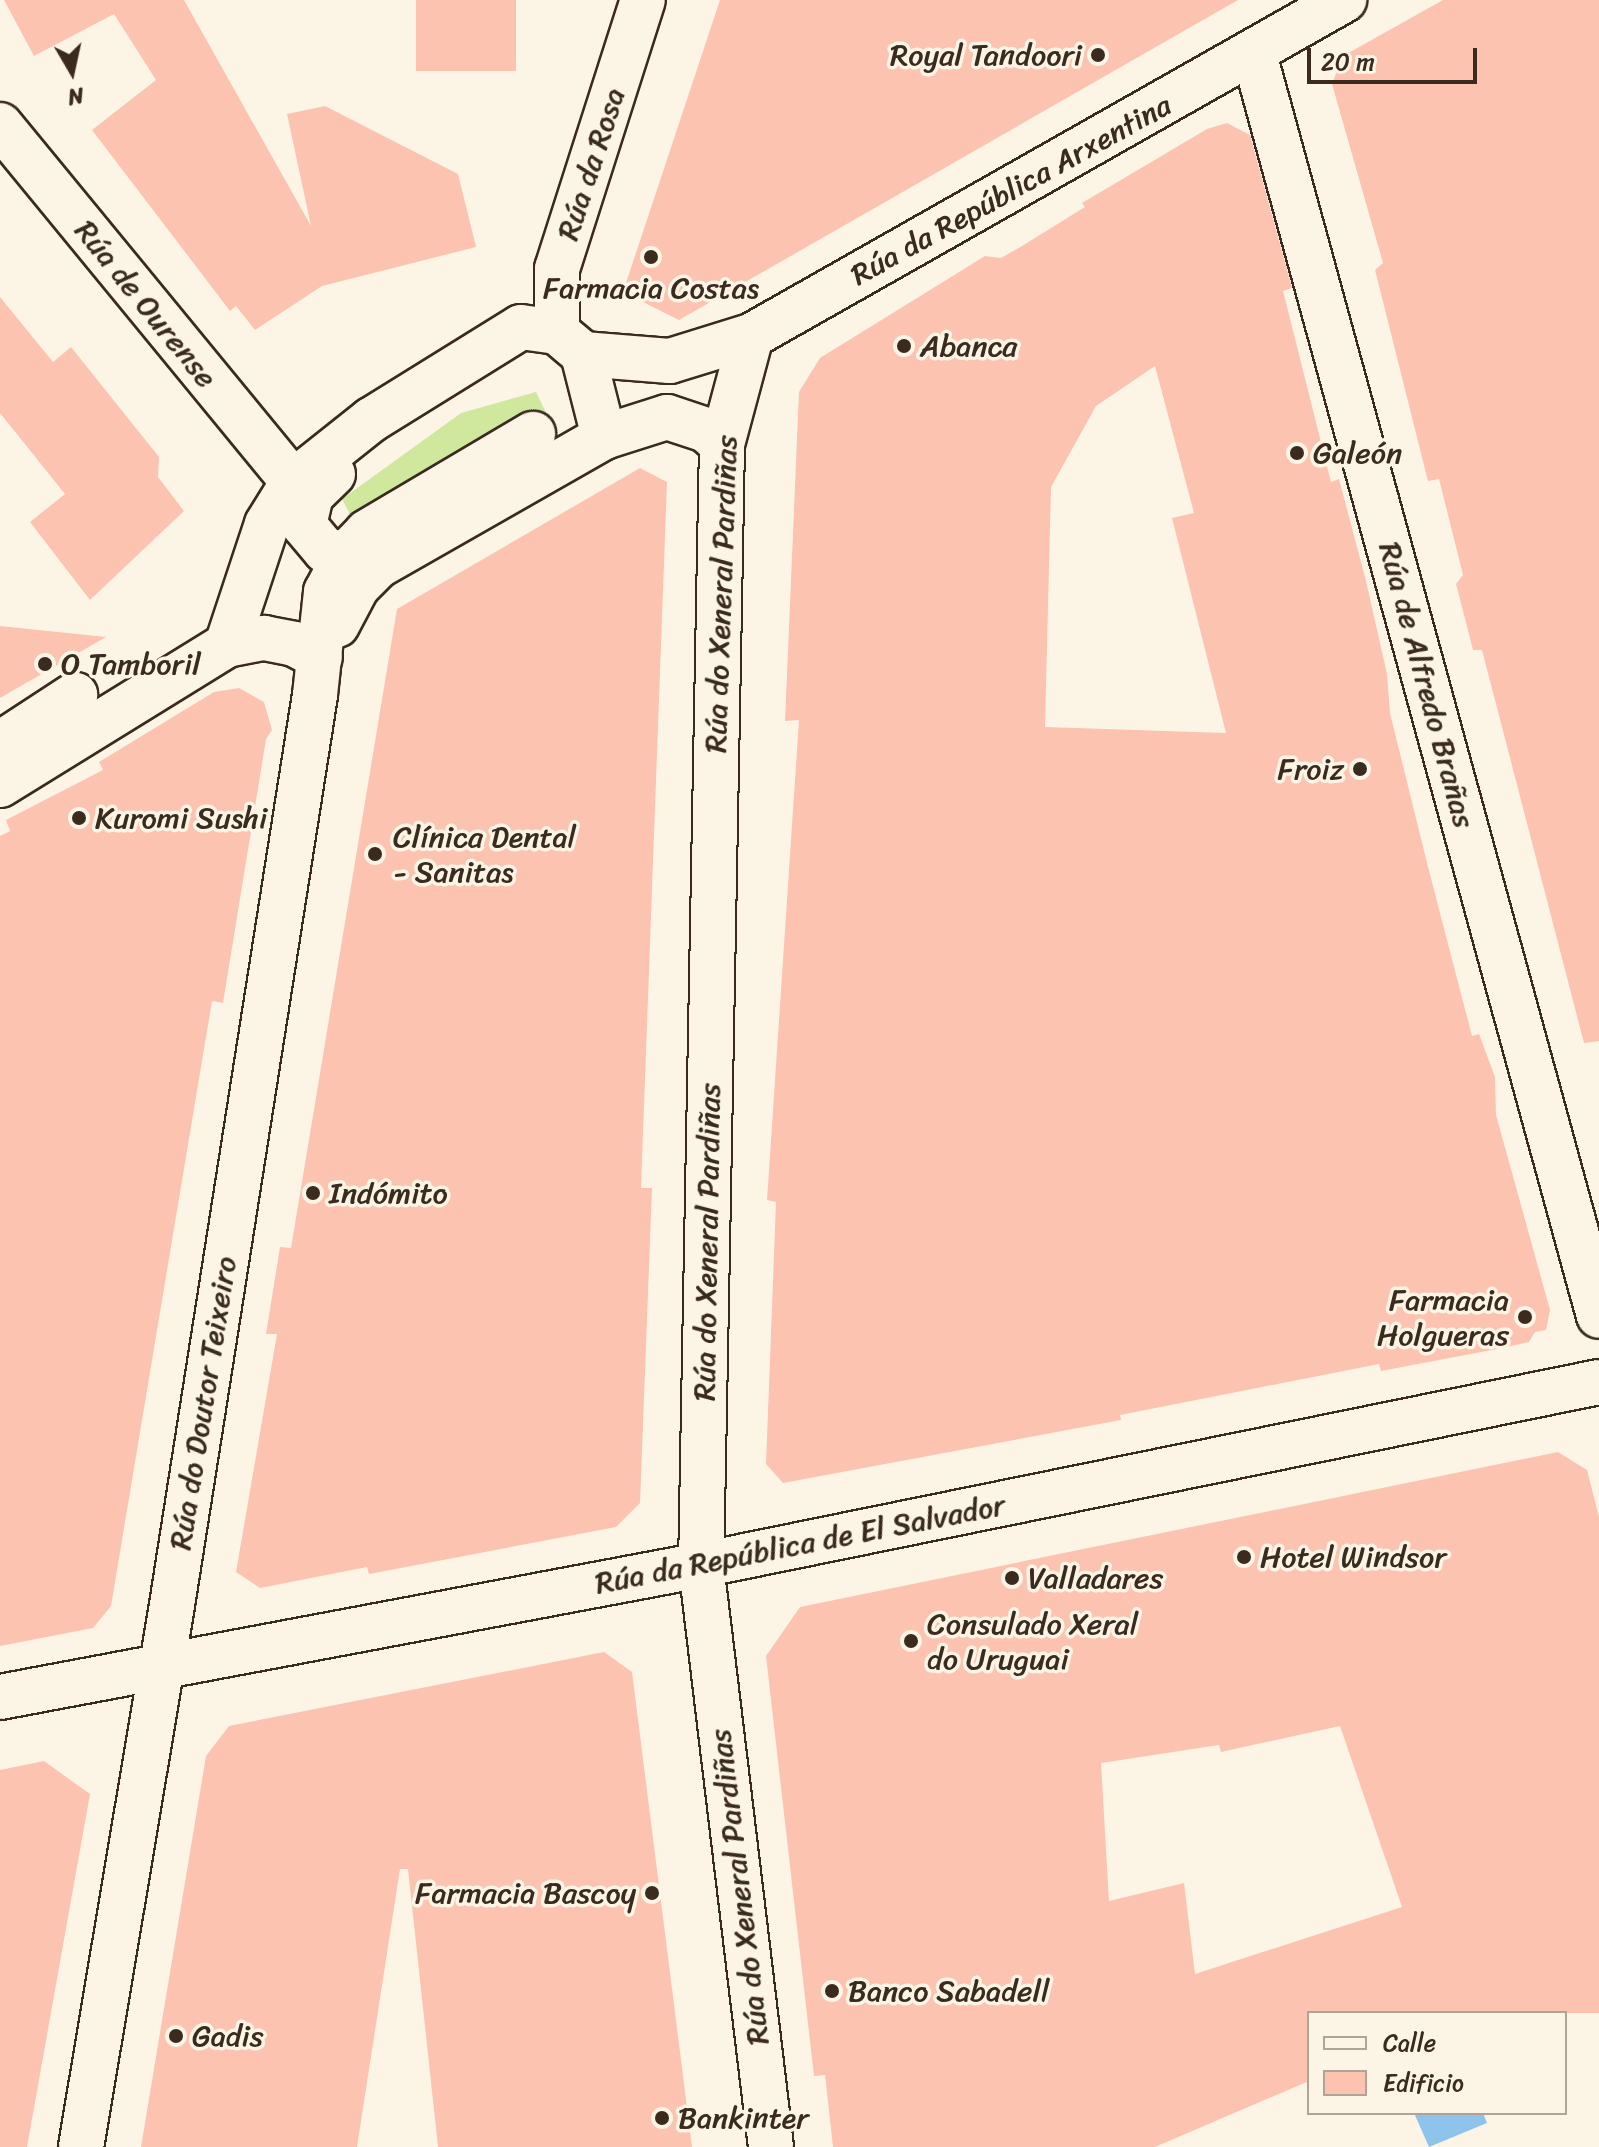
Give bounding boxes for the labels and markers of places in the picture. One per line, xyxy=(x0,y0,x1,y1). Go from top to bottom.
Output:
place label: Royal Tandoori xyxy=(890,37,1082,73)
marker: Royal Tandoori xyxy=(1089,46,1107,64)
marker: Farmacia Costas xyxy=(642,248,660,266)
place label: Farmacia Costas xyxy=(543,270,759,306)
place label: Abanca xyxy=(920,328,1017,364)
marker: Abanca xyxy=(895,337,913,355)
place label: Galeón xyxy=(1313,435,1402,471)
marker: Galeón xyxy=(1288,444,1306,462)
place label: O Tamboril xyxy=(61,646,201,682)
marker: O Tamboril xyxy=(36,655,54,673)
place label: Froiz xyxy=(1278,751,1344,787)
marker: Froiz xyxy=(1351,760,1369,778)
place label: Kuromi Sushi xyxy=(95,800,269,836)
marker: Kuromi Sushi xyxy=(70,809,88,827)
place label: Clínica Dental - Sanitas xyxy=(393,819,577,890)
marker: Clínica Dental - Sanitas xyxy=(364,843,386,865)
place label: Indómito xyxy=(329,1175,448,1211)
marker: Indómito xyxy=(304,1184,322,1202)
place label: Farmacia Holgueras xyxy=(1377,1282,1509,1352)
marker: Farmacia Holgueras xyxy=(1516,1308,1534,1326)
place label: Hotel Windsor xyxy=(1260,1539,1445,1575)
marker: Hotel Windsor xyxy=(1235,1548,1253,1566)
place label: Valladares xyxy=(1028,1560,1163,1596)
marker: Valladares xyxy=(1003,1569,1021,1587)
place label: Consulado Xeral do Uruguai xyxy=(927,1606,1138,1676)
marker: Consulado Xeral do Uruguai xyxy=(902,1632,920,1650)
place label: Farmacia Bascoy xyxy=(415,1875,636,1911)
marker: Farmacia Bascoy xyxy=(643,1884,661,1902)
place label: Banco Sabadell xyxy=(848,1973,1049,2009)
marker: Banco Sabadell xyxy=(823,1982,841,2000)
place label: Gadis xyxy=(192,2018,264,2054)
marker: Gadis xyxy=(167,2027,185,2045)
place label: Bankinter xyxy=(678,2100,809,2136)
marker: Bankinter xyxy=(653,2109,671,2127)

